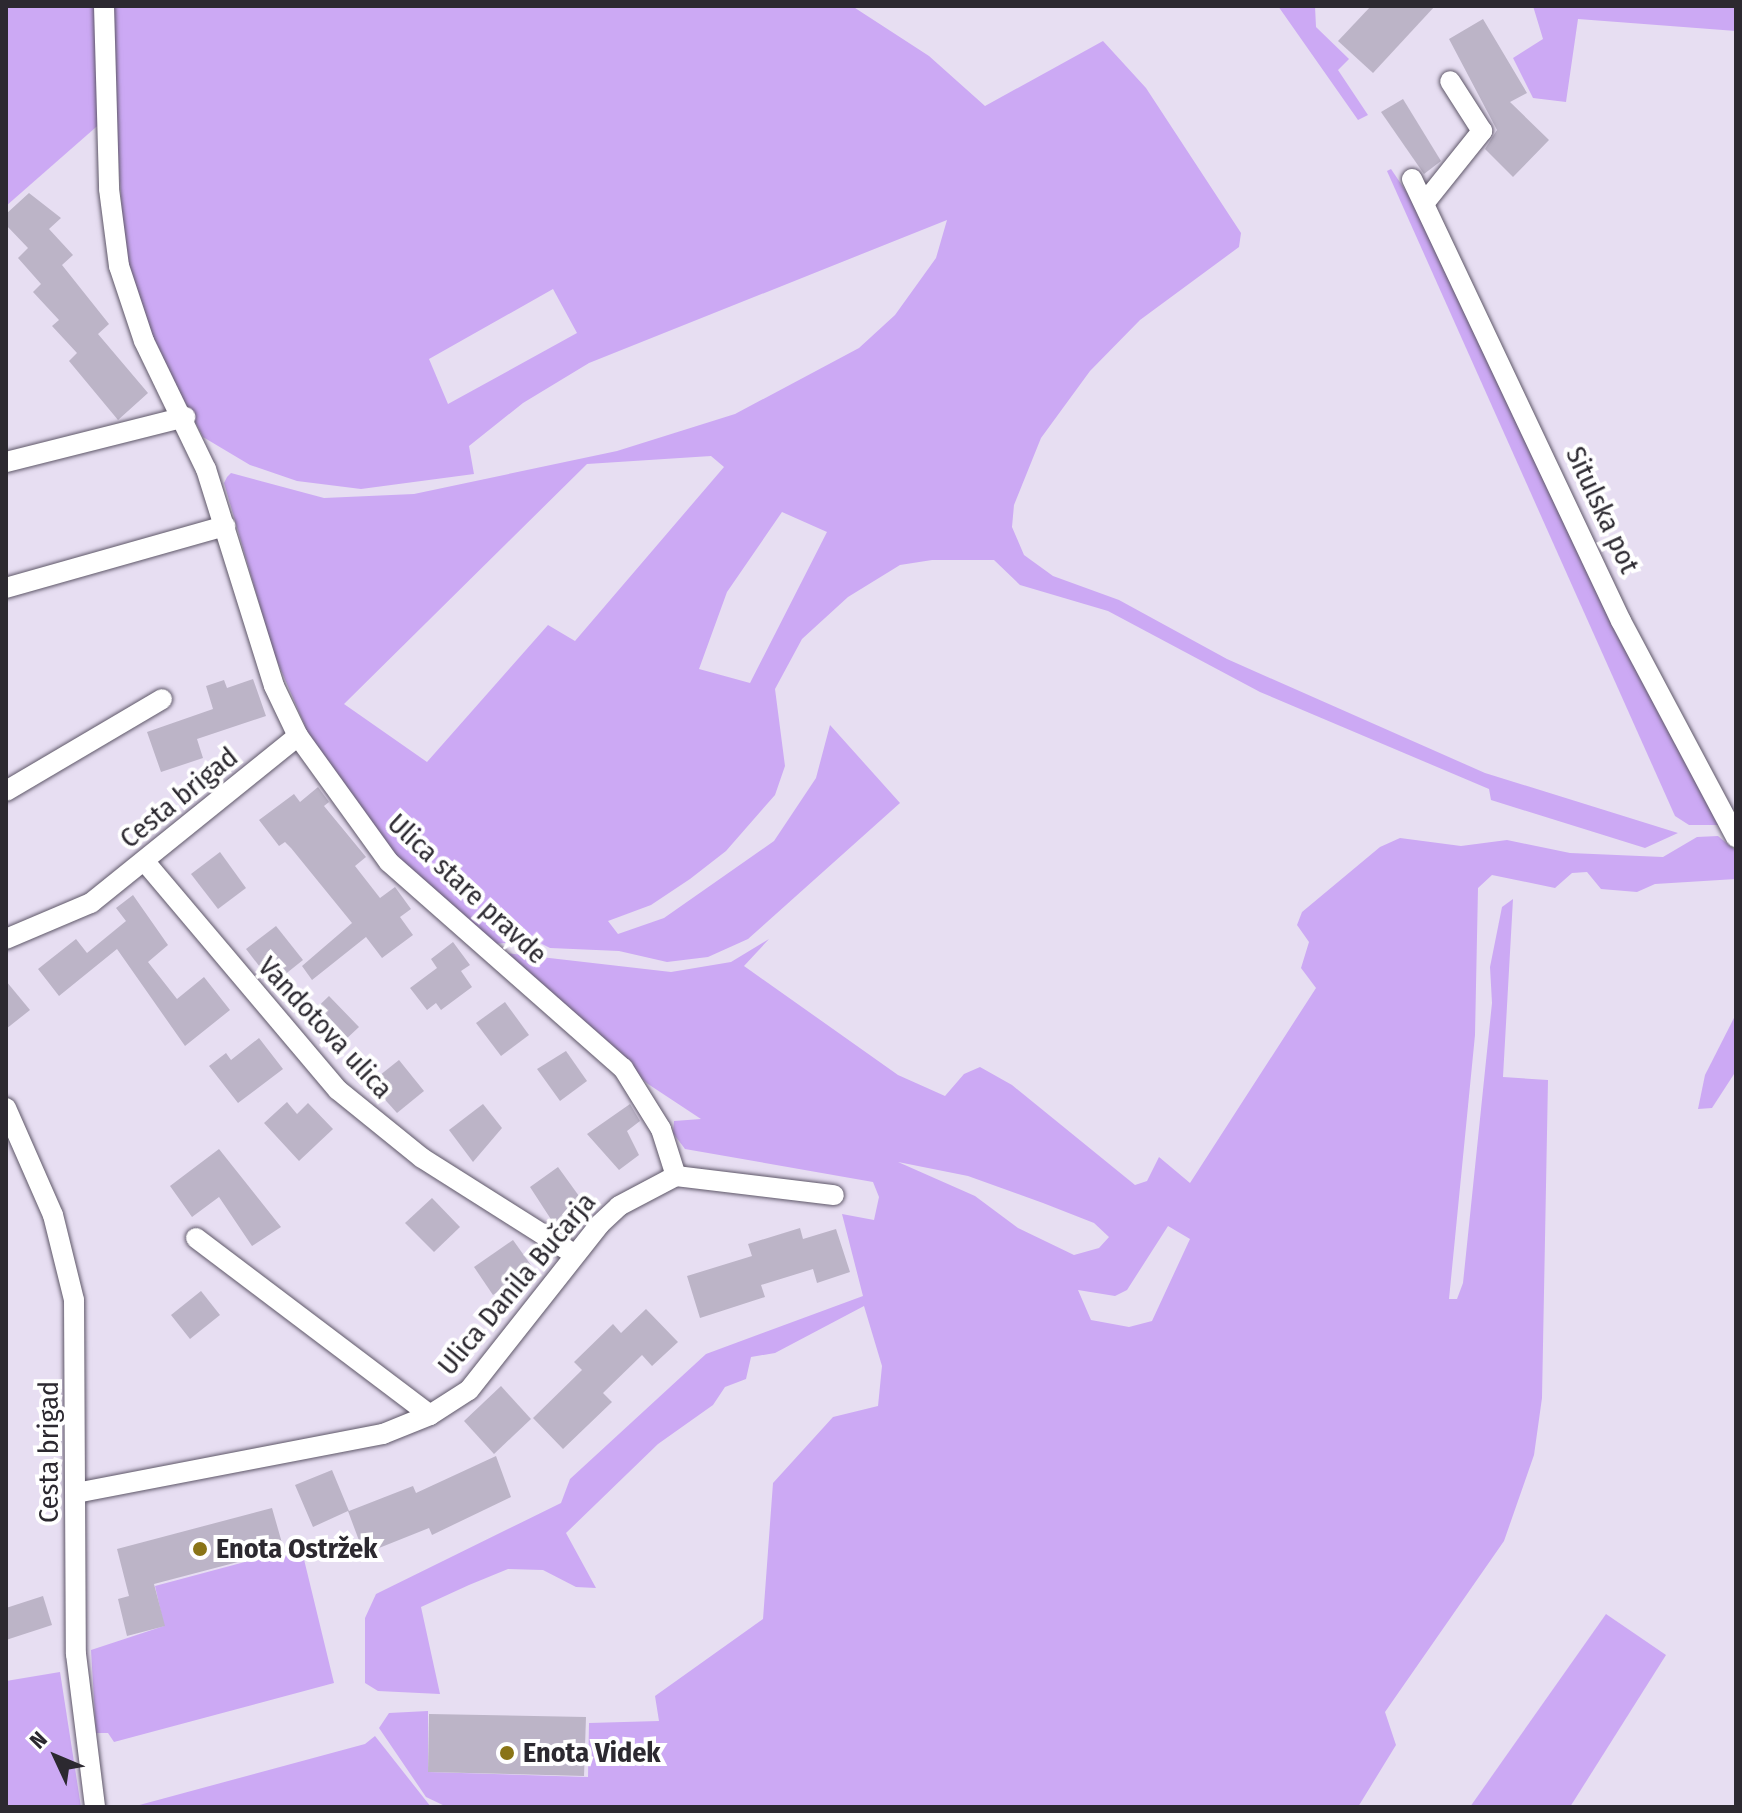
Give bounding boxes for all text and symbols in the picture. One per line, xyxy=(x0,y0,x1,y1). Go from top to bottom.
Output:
street label: Situlska pot xyxy=(1558,441,1646,579)
street label: Cesta brigad xyxy=(113,740,245,856)
street label: Ulica stare pravde xyxy=(380,807,554,971)
street label: Vandotova ulica xyxy=(251,950,399,1106)
street label: Ulica Danila Bučarja xyxy=(431,1186,603,1382)
street label: Cesta brigad xyxy=(32,1381,66,1523)
place label: Enota Ostržek xyxy=(216,1532,378,1566)
marker: Enota Ostržek xyxy=(191,1540,209,1558)
north arrow xyxy=(16,1717,96,1797)
text: N xyxy=(24,1726,53,1754)
place label: Enota Videk xyxy=(523,1736,661,1770)
marker: Enota Videk xyxy=(498,1744,516,1762)

